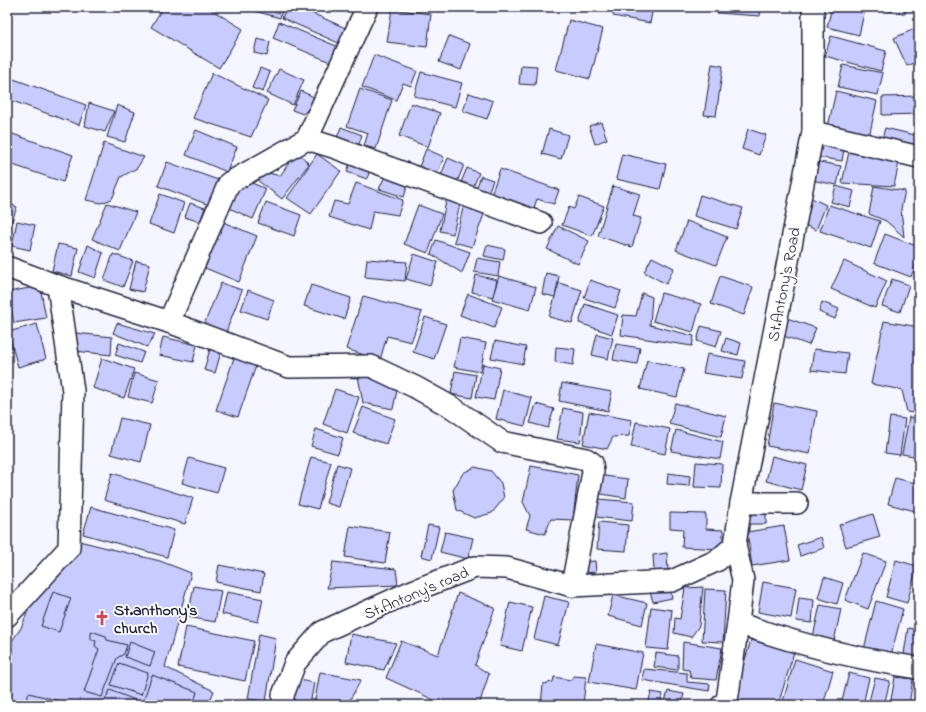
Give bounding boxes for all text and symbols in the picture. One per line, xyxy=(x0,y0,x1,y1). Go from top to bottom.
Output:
street label: St.Antony's Road xyxy=(762,225,808,343)
street label: St.Antony's road xyxy=(361,561,473,627)
place label: St.anthony's church xyxy=(114,599,197,641)
church icon: St.anthony's church xyxy=(93,609,111,627)

